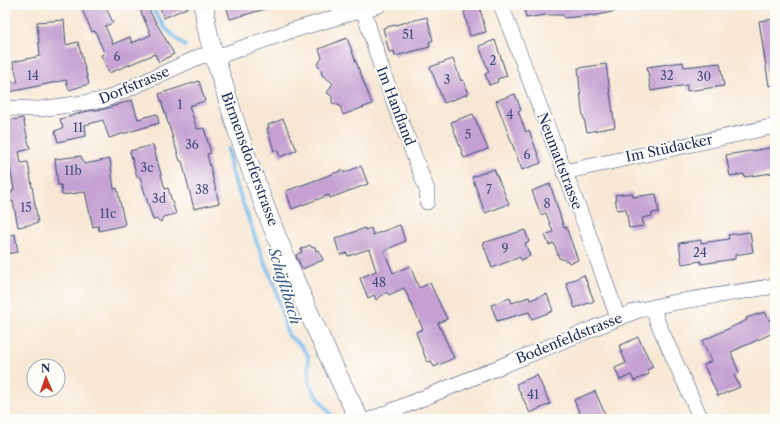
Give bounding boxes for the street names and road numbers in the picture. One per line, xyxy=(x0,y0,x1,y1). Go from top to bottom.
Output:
street label: Dorfstrasse xyxy=(96,62,172,108)
street label: Im Hanfland xyxy=(373,64,420,149)
street label: Birmensdorferstrasse xyxy=(217,89,283,229)
street label: Neumattstrasse xyxy=(533,110,587,212)
street label: Im Stüdacker xyxy=(624,130,714,166)
street label: Bodenfeldstrasse xyxy=(513,308,625,368)

